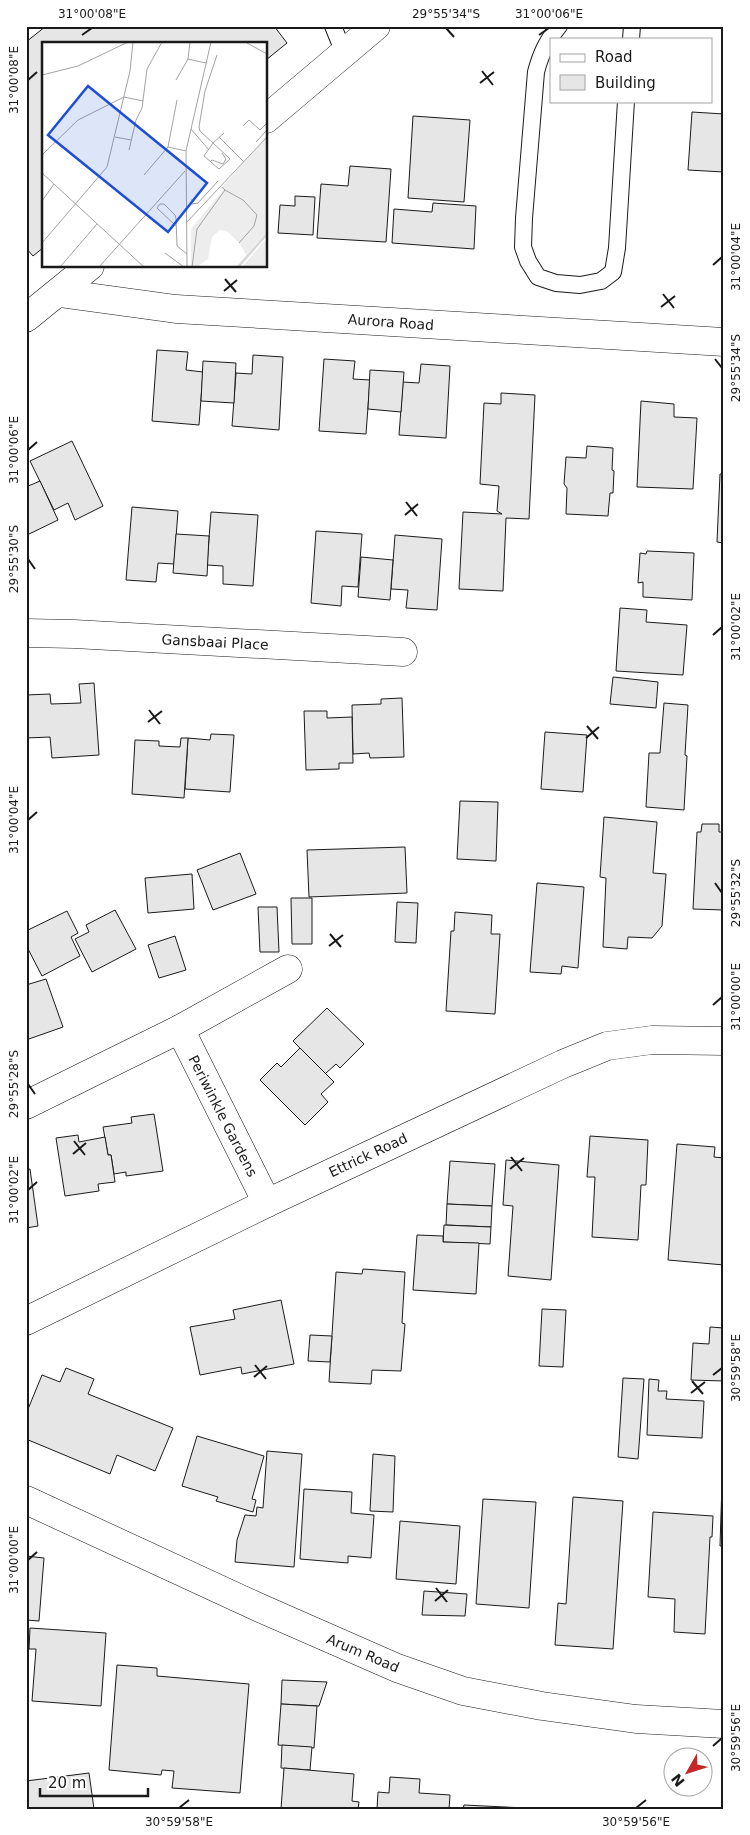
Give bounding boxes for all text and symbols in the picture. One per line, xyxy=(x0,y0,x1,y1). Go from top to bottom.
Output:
text: 31°00'08"E xyxy=(58,7,126,21)
text: 29°55'34"S xyxy=(412,7,480,21)
text: 31°00'06"E xyxy=(515,7,583,21)
legend xyxy=(550,38,712,102)
inset map xyxy=(42,42,268,268)
text: 31°00'08"E xyxy=(7,46,21,114)
text: Road xyxy=(595,48,633,66)
text: Building xyxy=(595,74,656,92)
text: 31°00'04"E xyxy=(729,223,743,291)
street label: Aurora Road xyxy=(347,311,435,333)
text: 29°55'34"S xyxy=(729,334,743,402)
text: 31°00'06"E xyxy=(7,416,21,484)
text: 29°55'30"S xyxy=(7,525,21,593)
text: 31°00'02"E xyxy=(729,593,743,661)
street label: Gansbaai Place xyxy=(161,631,269,653)
text: 31°00'04"E xyxy=(7,786,21,854)
text: 29°55'32"S xyxy=(729,859,743,927)
text: 31°00'00"E xyxy=(729,963,743,1031)
text: 29°55'28"S xyxy=(7,1050,21,1118)
street label: Periwinkle Gardens xyxy=(185,1053,261,1179)
street label: Ettrick Road xyxy=(326,1130,410,1180)
text: 31°00'02"E xyxy=(7,1156,21,1224)
text: 30°59'58"E xyxy=(729,1334,743,1402)
text: 31°00'00"E xyxy=(7,1526,21,1594)
street label: Arum Road xyxy=(324,1631,402,1675)
text: 30°59'56"E xyxy=(729,1704,743,1772)
north arrow xyxy=(662,1748,712,1798)
scale bar xyxy=(40,1765,148,1797)
text: N xyxy=(668,1771,688,1790)
text: 20 m xyxy=(48,1774,86,1792)
text: 30°59'58"E xyxy=(145,1815,213,1829)
text: 30°59'56"E xyxy=(602,1815,670,1829)

